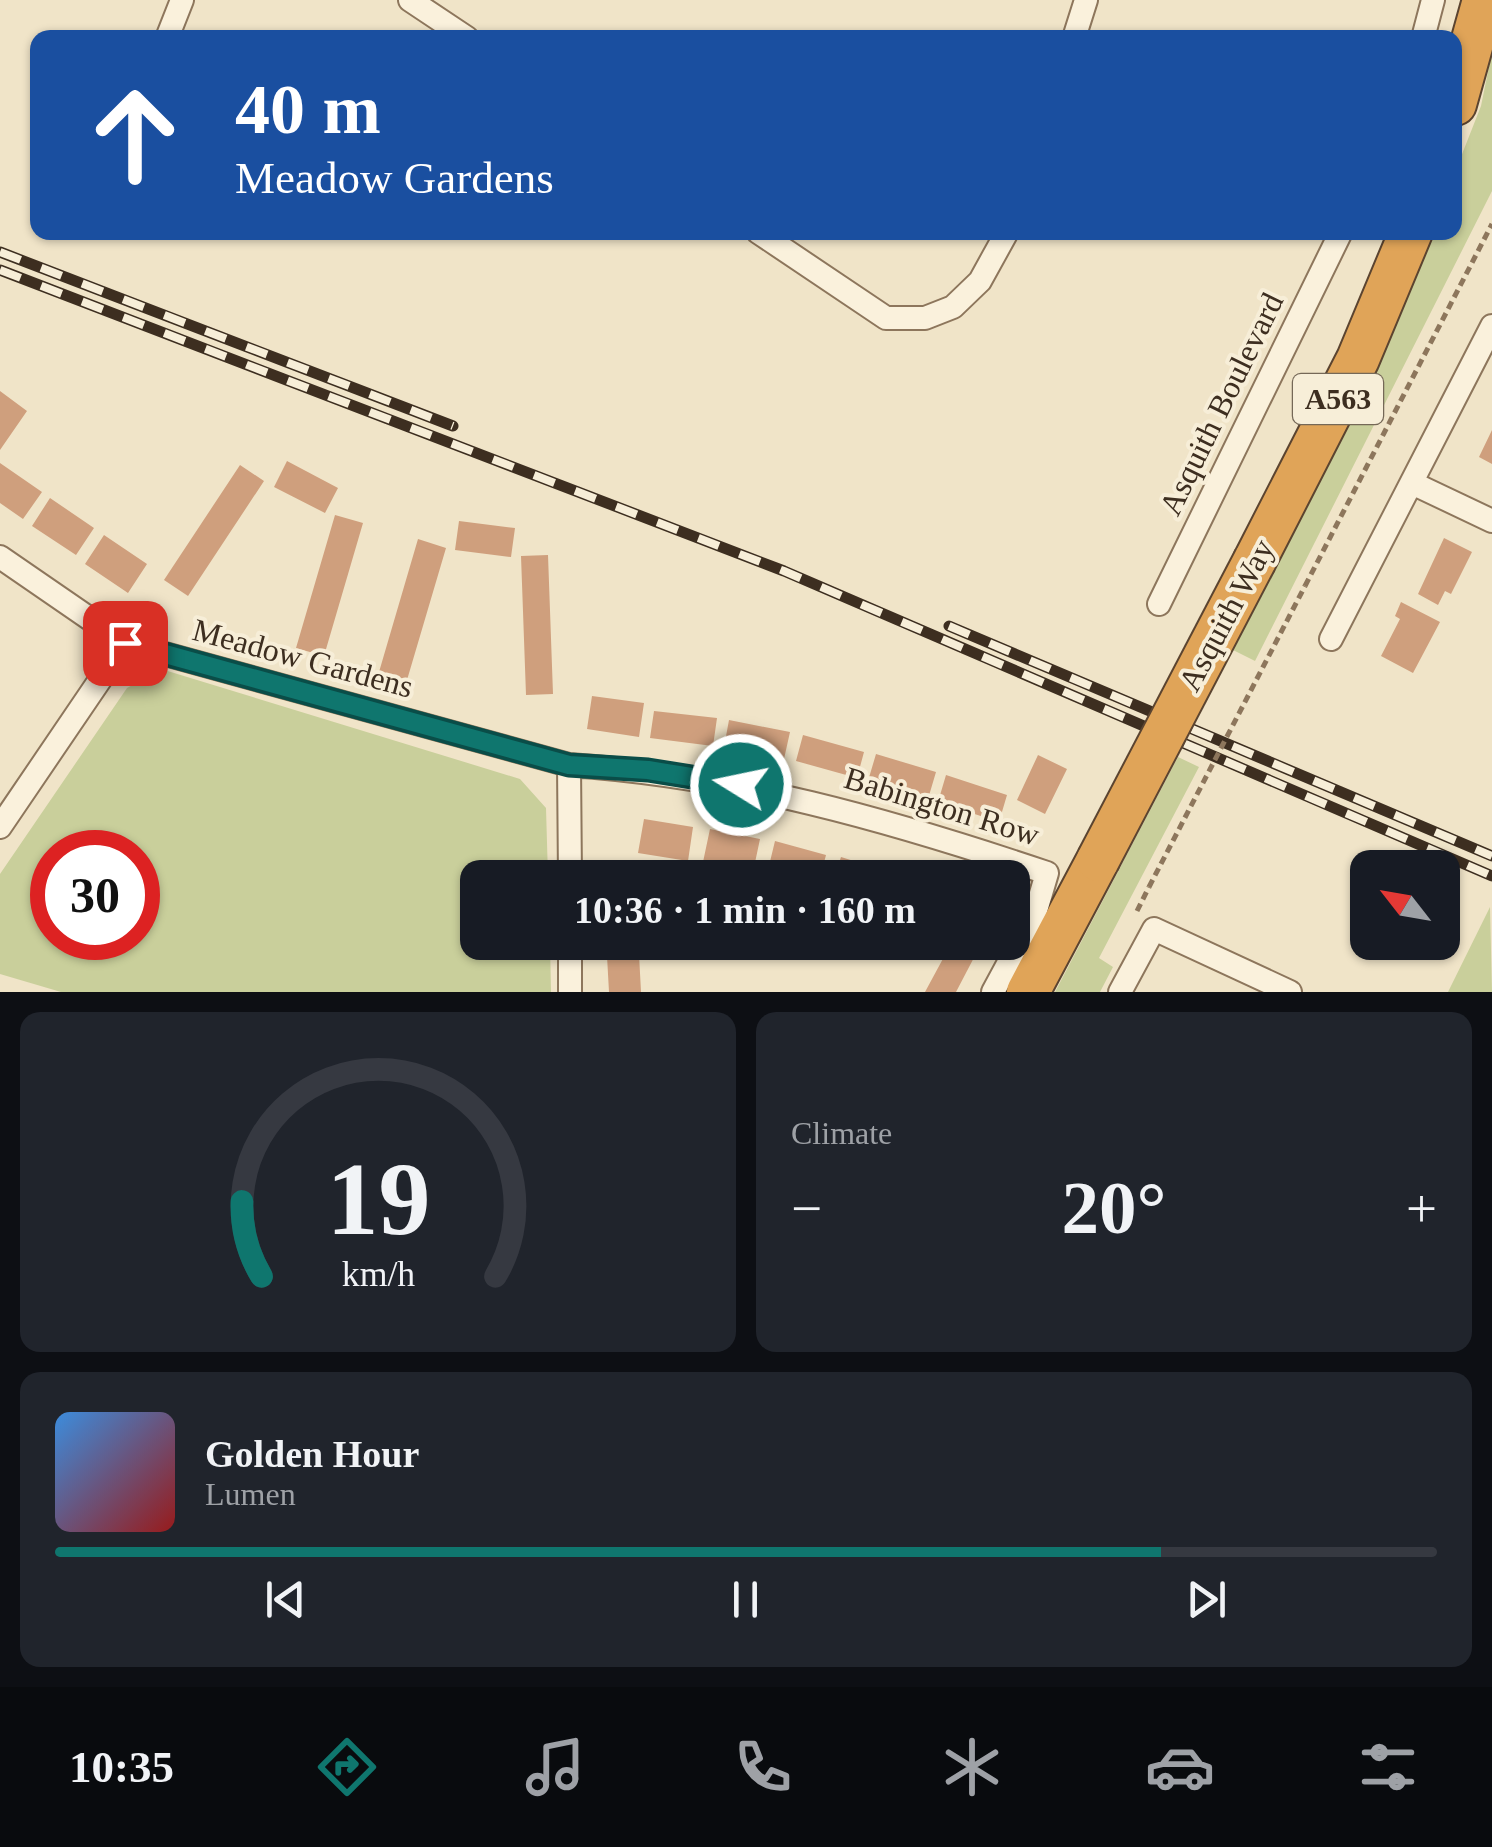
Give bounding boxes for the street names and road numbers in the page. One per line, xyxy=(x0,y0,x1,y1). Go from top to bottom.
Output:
street label: Asquith Boulevard xyxy=(1152,287,1290,521)
road number: A563 xyxy=(1293,374,1383,424)
street label: Asquith Way xyxy=(1171,533,1281,697)
street label: Meadow Gardens xyxy=(189,611,417,705)
street label: Babington Row xyxy=(840,759,1044,853)

